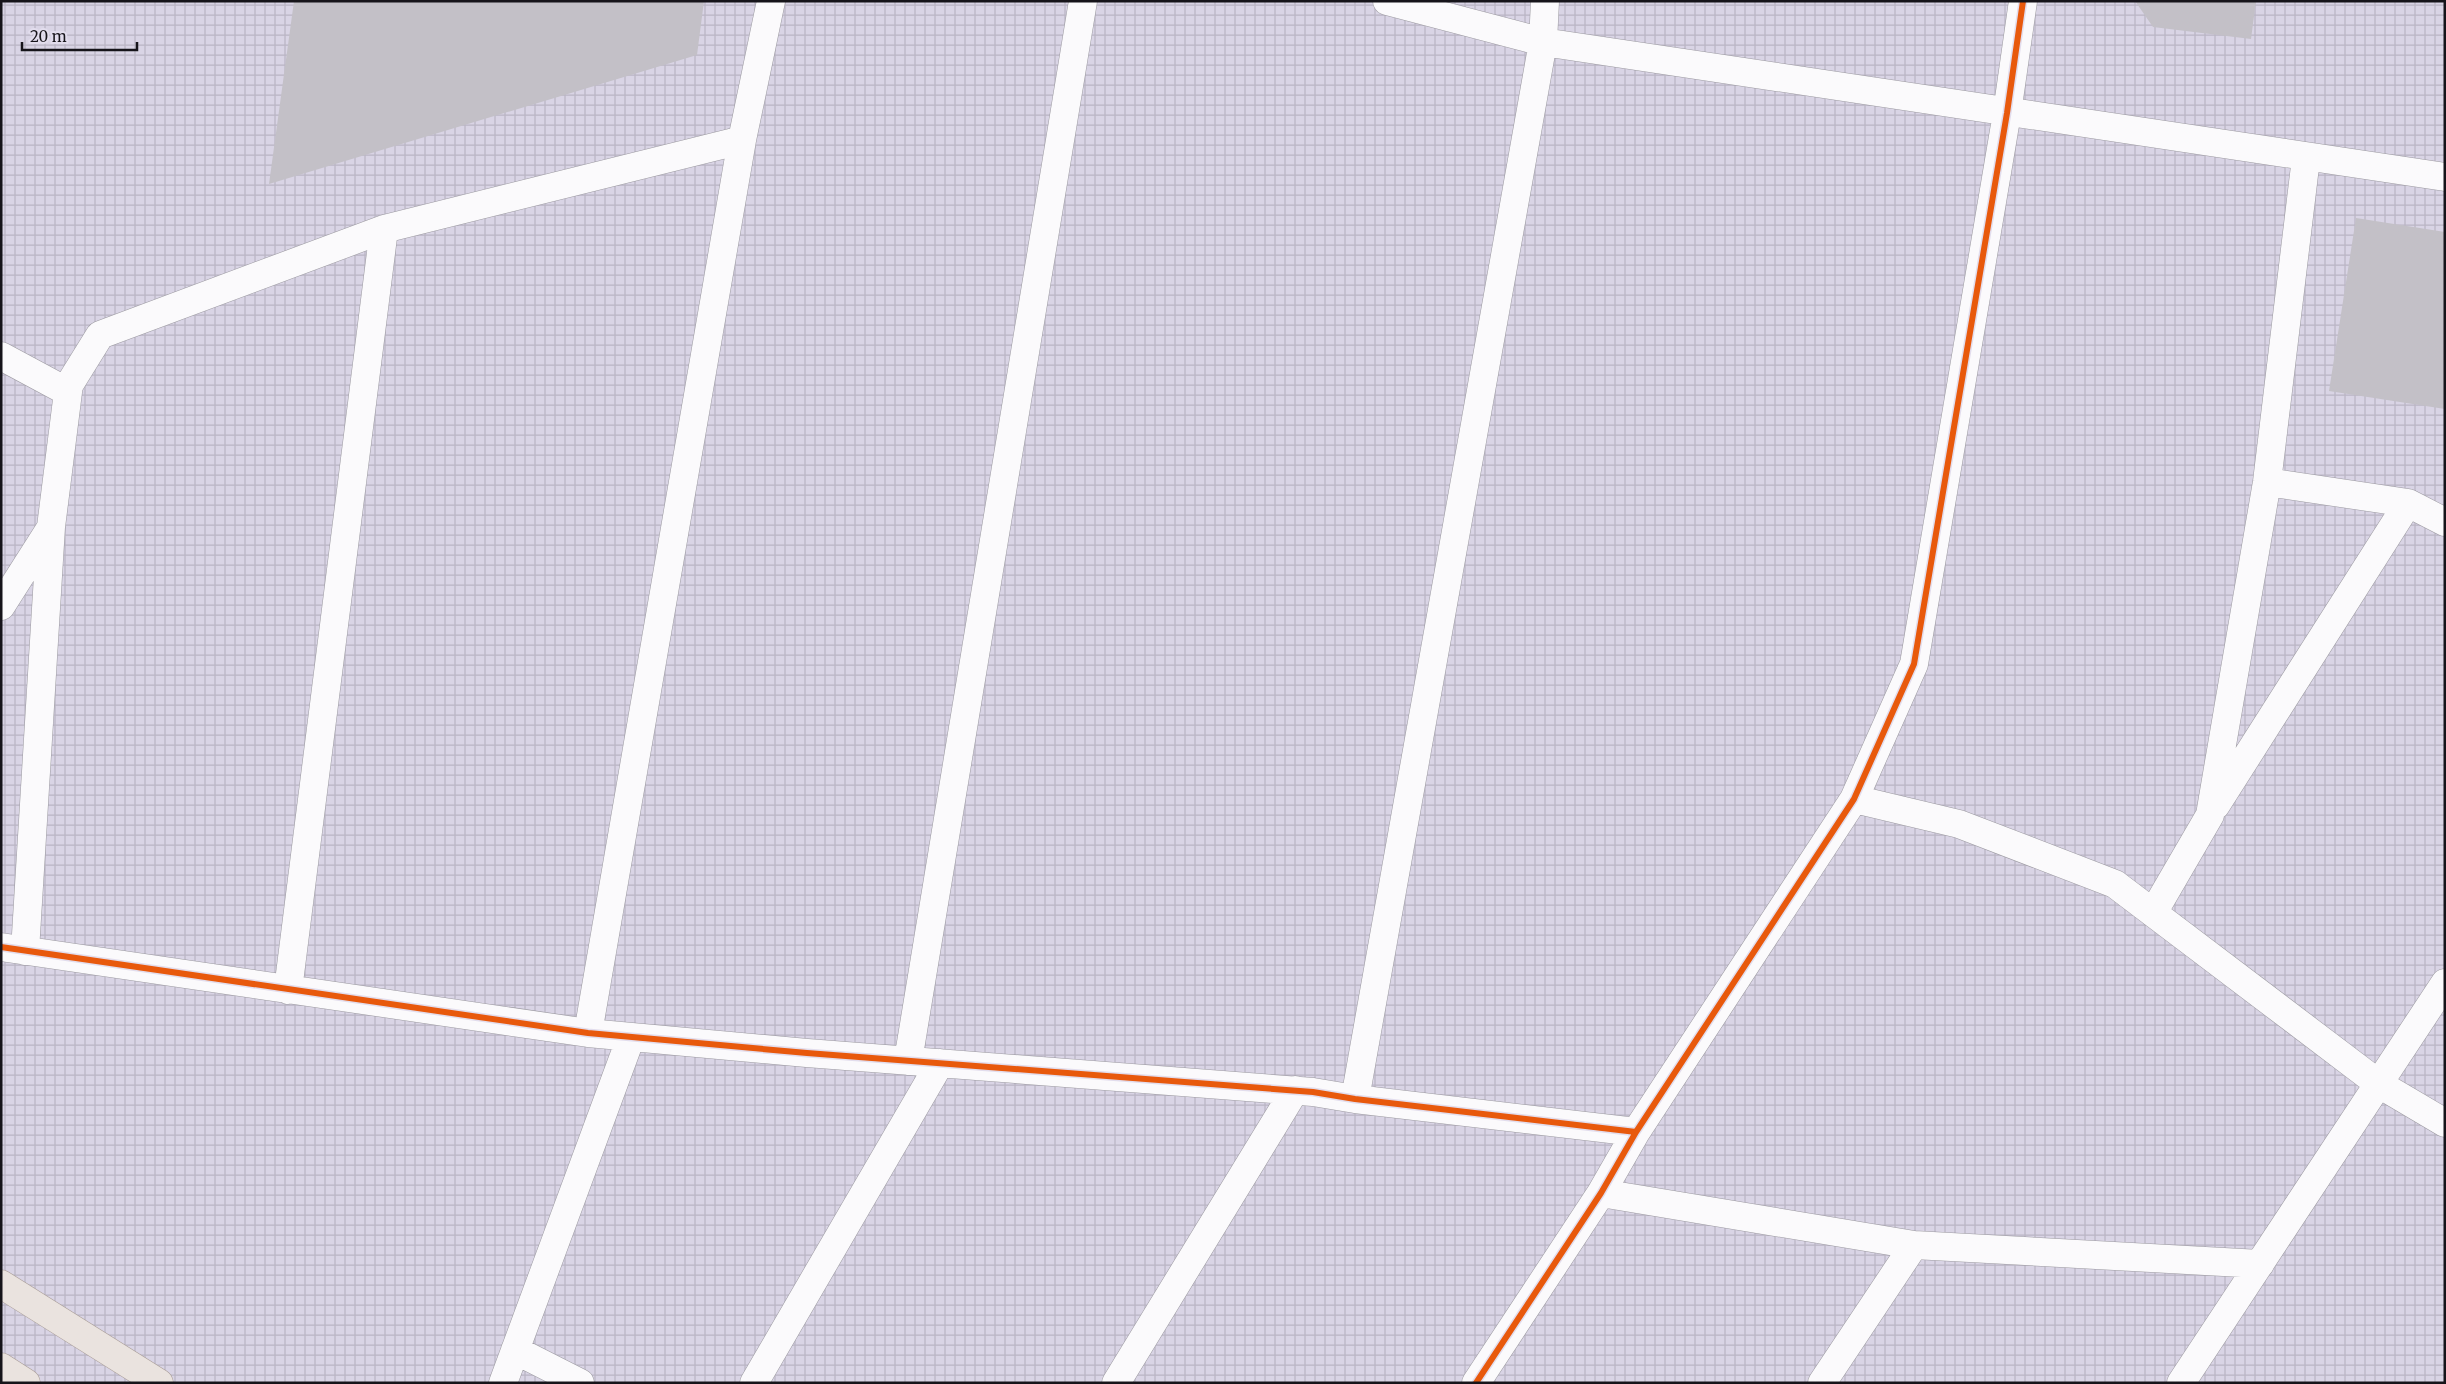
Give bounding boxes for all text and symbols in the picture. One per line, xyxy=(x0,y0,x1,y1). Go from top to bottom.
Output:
scale bar xyxy=(22,20,138,52)
text: 20 m xyxy=(30,27,67,46)

